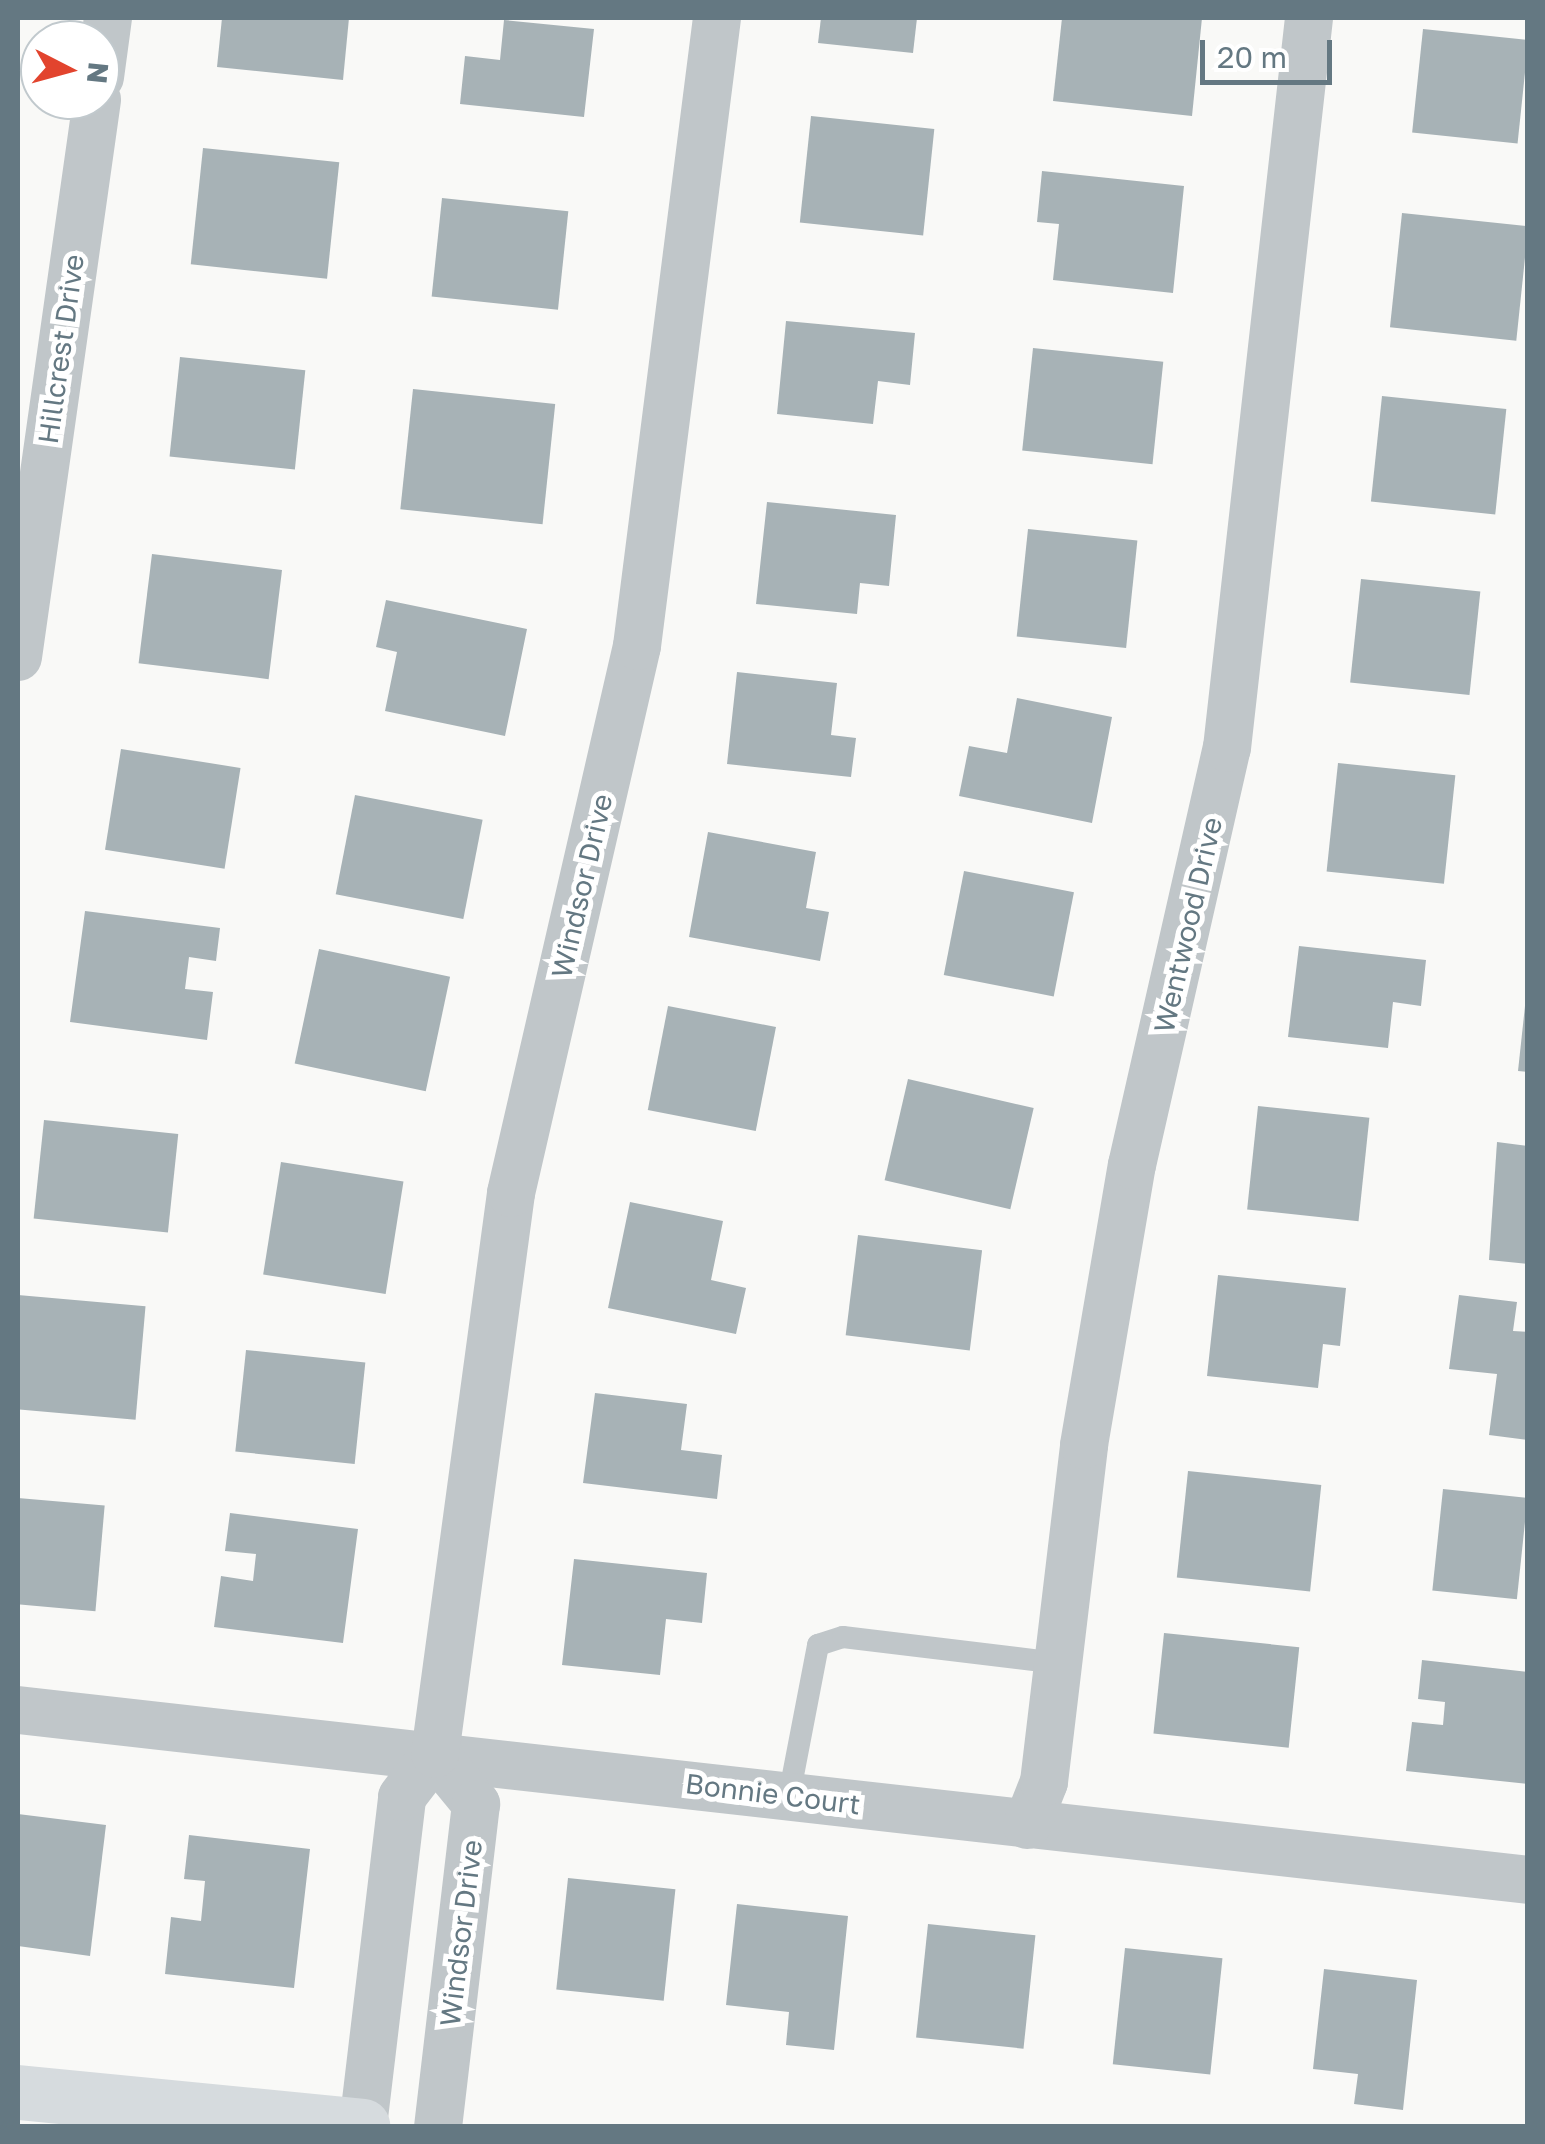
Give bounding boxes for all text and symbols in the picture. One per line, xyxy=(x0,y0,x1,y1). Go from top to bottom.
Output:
north arrow xyxy=(20,20,120,120)
scale bar xyxy=(1205,20,1338,82)
text: 20 m xyxy=(1217,39,1287,75)
text: N xyxy=(81,61,116,85)
street label: Hillcrest Drive xyxy=(31,252,91,446)
street label: Windsor Drive xyxy=(545,791,619,981)
street label: Wentwood Drive xyxy=(1147,814,1229,1036)
street label: Bonnie Court xyxy=(684,1767,862,1821)
street label: Windsor Drive xyxy=(433,1838,489,2028)

